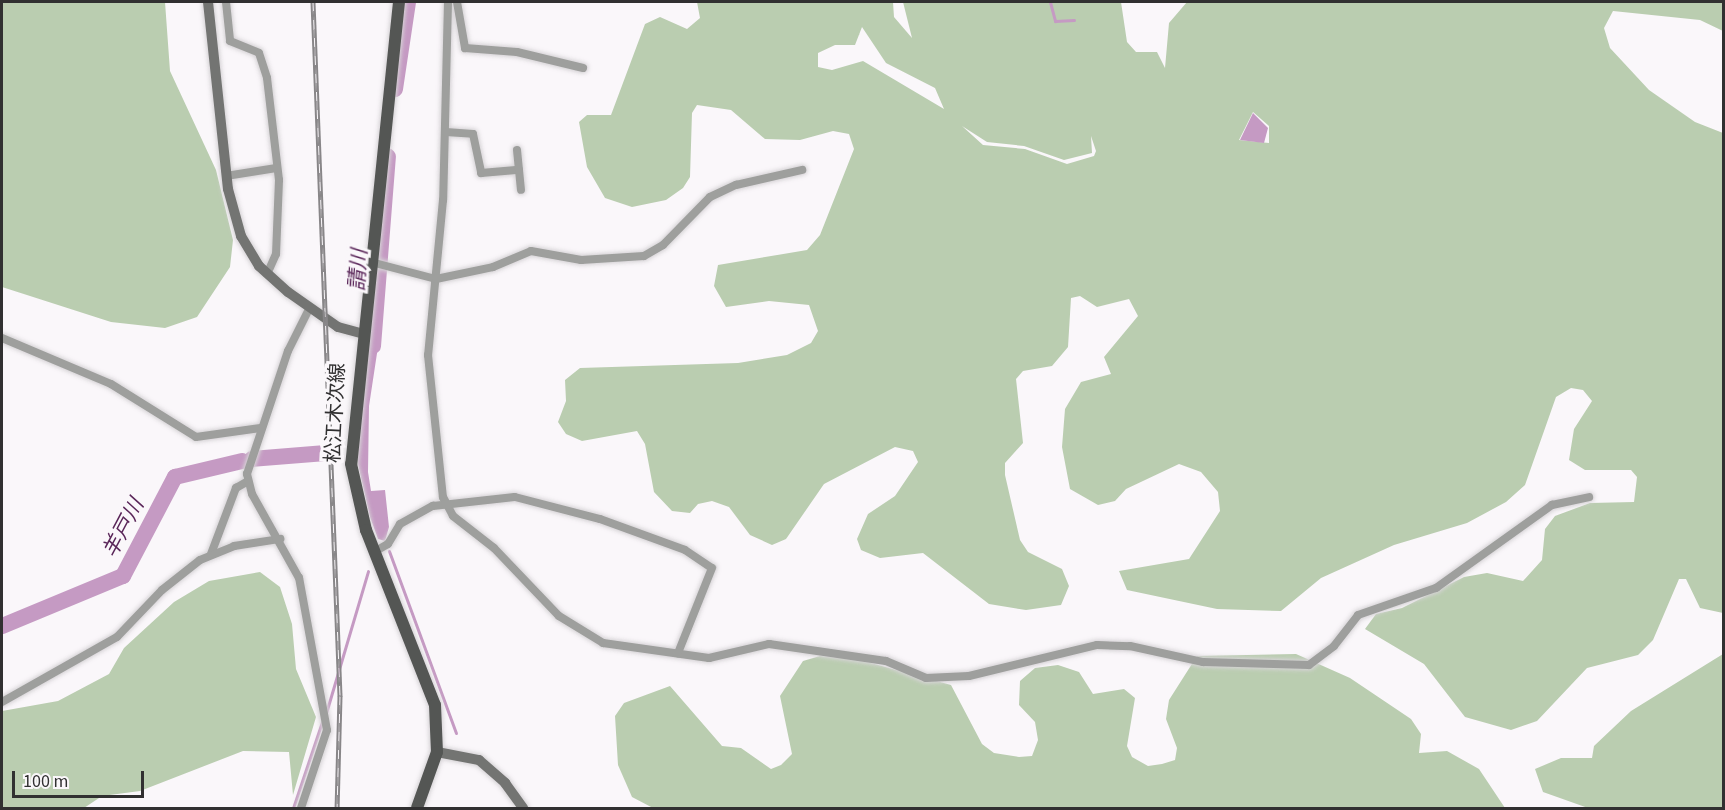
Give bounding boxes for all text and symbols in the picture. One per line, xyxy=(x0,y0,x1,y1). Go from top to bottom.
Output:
water label: 請川 xyxy=(344,248,372,292)
street label: 松江木次線 xyxy=(321,362,351,464)
water label: 羊戸川 xyxy=(97,494,149,562)
scale bar xyxy=(15,759,147,797)
text: 100 m xyxy=(23,769,68,794)

